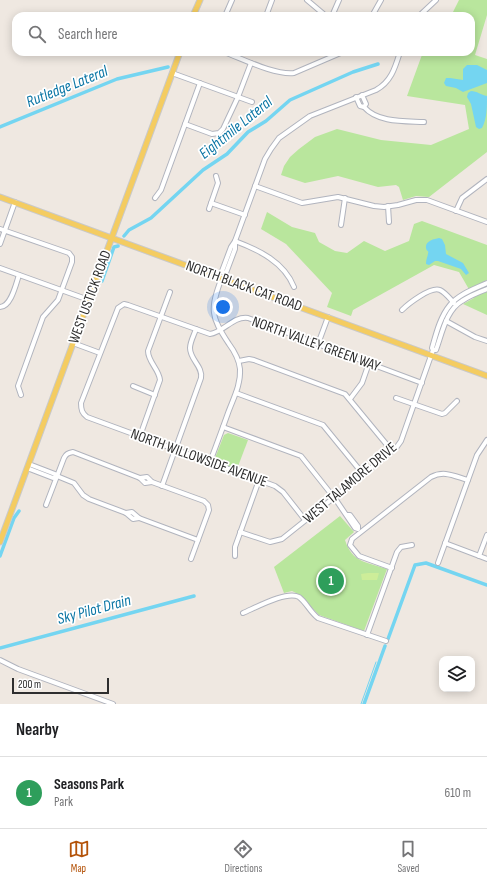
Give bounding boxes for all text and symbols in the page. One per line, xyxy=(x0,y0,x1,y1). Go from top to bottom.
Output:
search box xyxy=(12,12,475,56)
icon: search xyxy=(26,23,48,45)
text: Search here xyxy=(58,25,118,44)
water label: Rutledge Lateral xyxy=(23,62,112,112)
water label: Eightmile Lateral xyxy=(196,92,277,163)
street label: WEST USTICK ROAD xyxy=(64,248,116,346)
street label: NORTH BLACK CAT ROAD xyxy=(183,256,305,316)
your location xyxy=(213,297,233,317)
street label: NORTH VALLEY GREEN WAY xyxy=(249,312,383,376)
street label: NORTH WILLOWSIDE AVENUE xyxy=(128,424,270,492)
street label: WEST TALAMORE DRIVE xyxy=(299,438,401,528)
pin: 1 xyxy=(318,566,344,596)
water label: Sky Pilot Drain xyxy=(55,591,133,629)
map controls xyxy=(439,656,475,692)
button: layers xyxy=(439,656,475,692)
scale bar xyxy=(12,676,109,695)
text: 200 m xyxy=(18,678,41,691)
text: Nearby xyxy=(16,720,59,740)
text: Seasons Park xyxy=(54,775,124,794)
text: 1 xyxy=(26,785,32,801)
text: 610 m xyxy=(445,785,471,801)
text: Park xyxy=(54,794,73,810)
tab: Map xyxy=(68,838,90,875)
tab: Directions xyxy=(225,838,262,875)
tab: Saved xyxy=(397,838,419,875)

